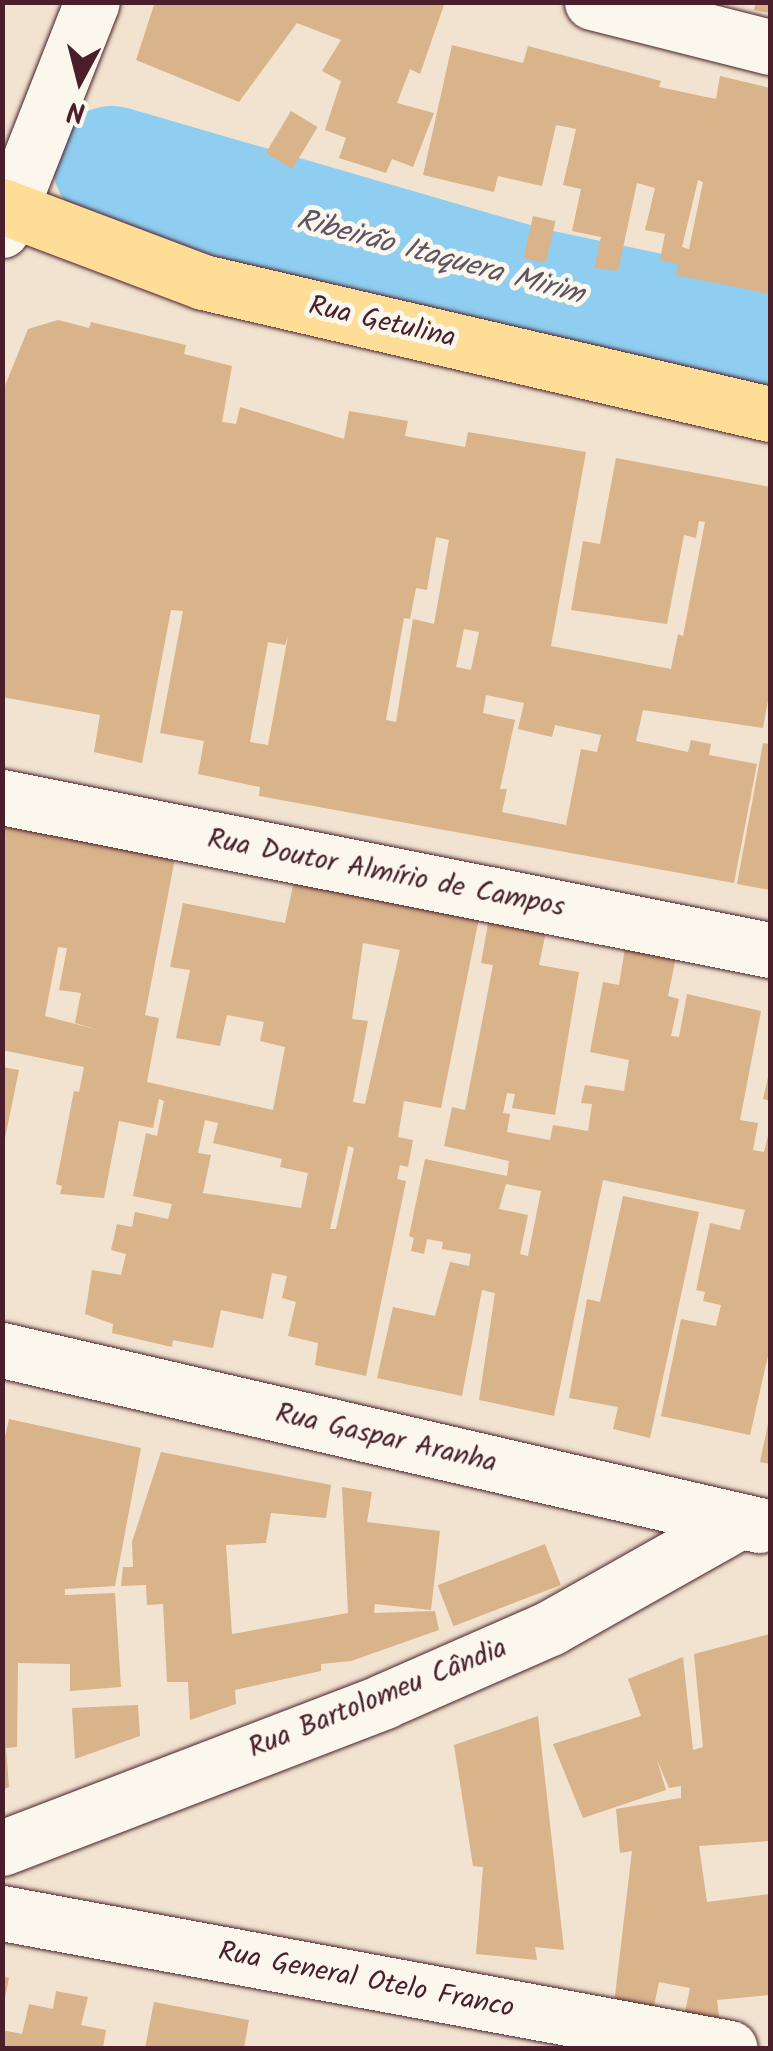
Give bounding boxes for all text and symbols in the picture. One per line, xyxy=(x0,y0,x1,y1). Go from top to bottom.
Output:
north arrow xyxy=(30,30,130,130)
text: N xyxy=(65,87,88,134)
water label: Ribeirão Itaquera Mirim xyxy=(293,202,587,314)
street label: Rua Getulina xyxy=(305,290,459,356)
street label: Rua Doutor Almírio de Campos xyxy=(205,823,567,925)
street label: Rua Gaspar Aranha xyxy=(272,1397,500,1481)
street label: Rua Bartolomeu Cândia xyxy=(244,1632,512,1766)
street label: Rua General Otelo Franco xyxy=(215,1936,517,2026)

